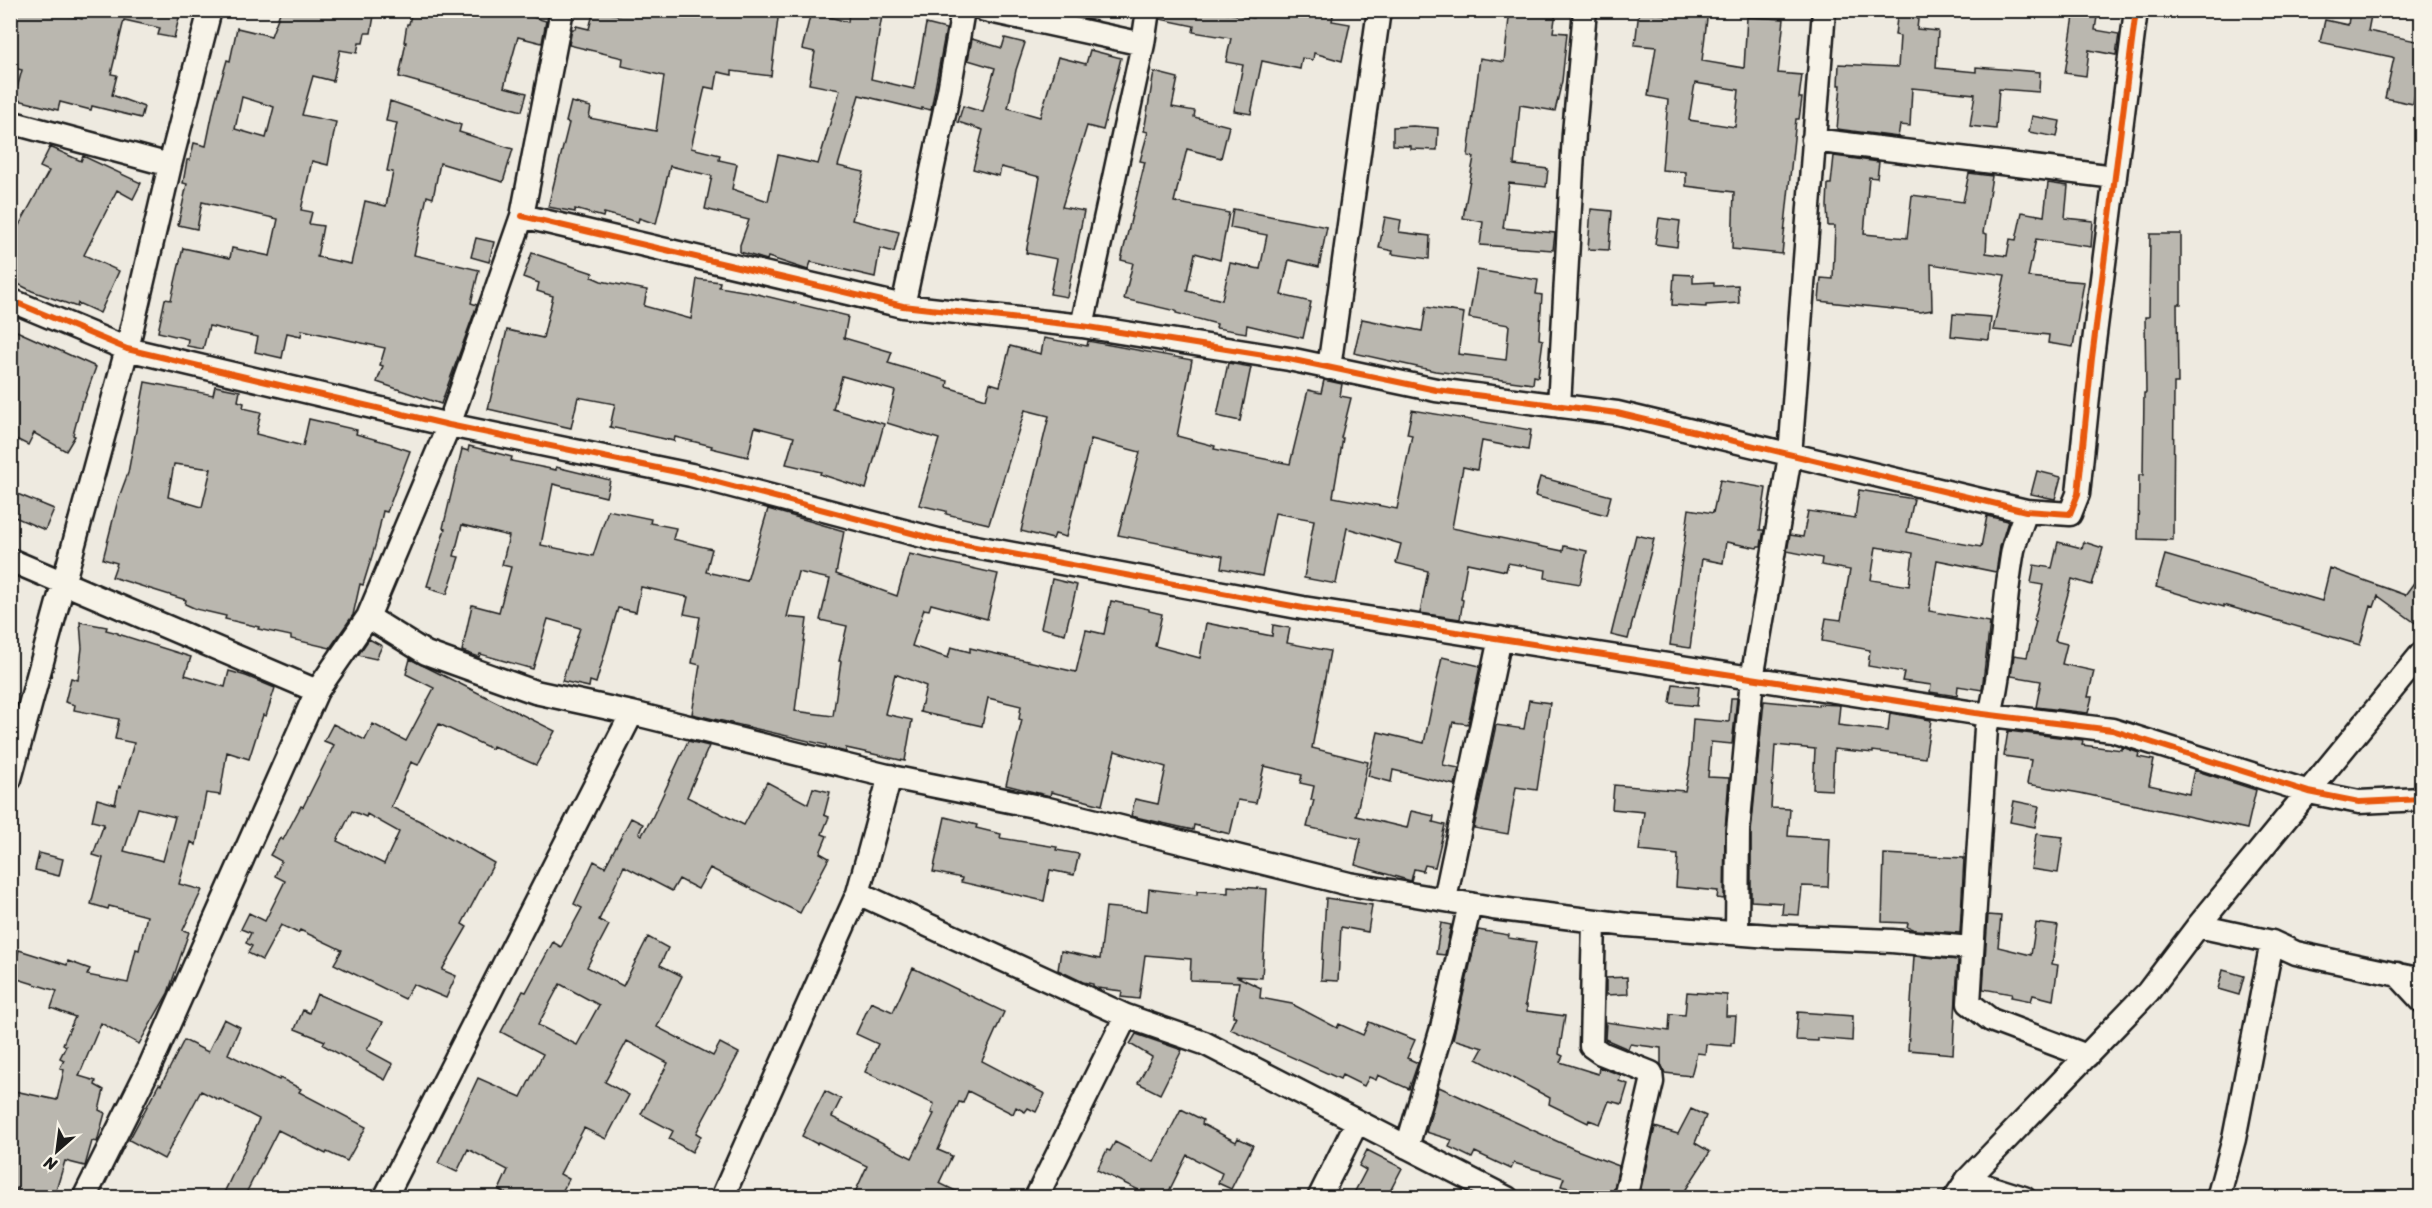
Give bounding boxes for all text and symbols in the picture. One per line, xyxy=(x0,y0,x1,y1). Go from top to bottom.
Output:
north arrow xyxy=(27,1121,87,1181)
text: N xyxy=(38,1148,63,1180)

